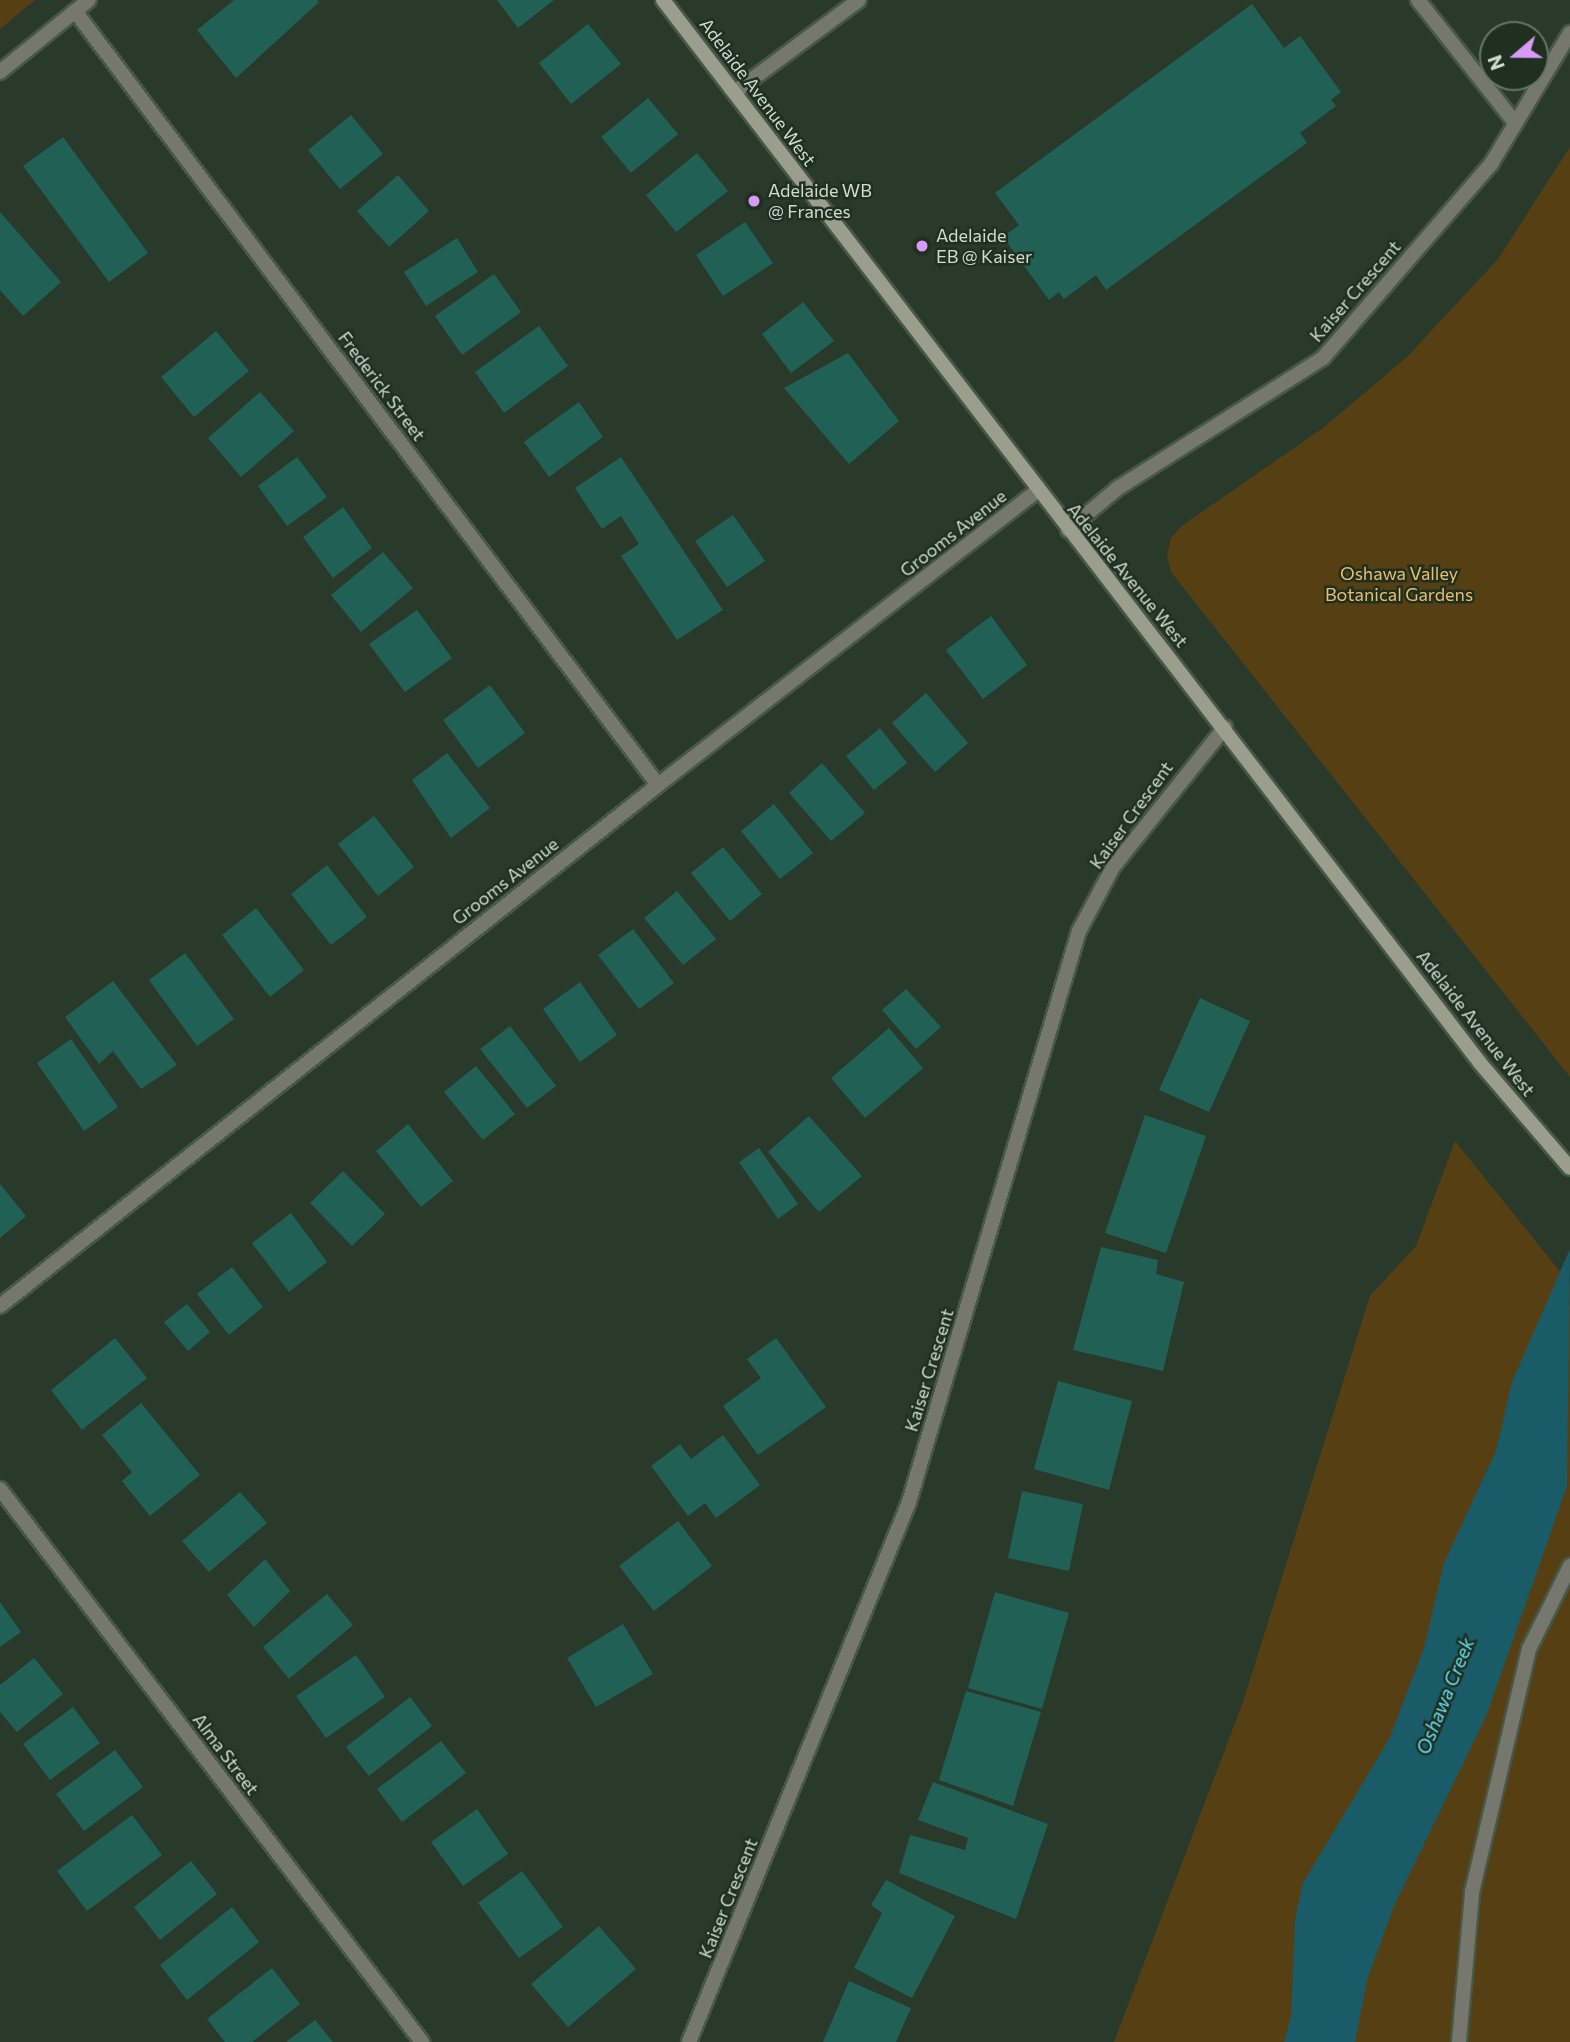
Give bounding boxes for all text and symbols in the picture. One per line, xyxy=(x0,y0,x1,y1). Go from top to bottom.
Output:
street label: Adelaide Avenue West xyxy=(695,14,821,170)
north arrow xyxy=(1479,21,1549,91)
text: N xyxy=(1482,52,1509,73)
place label: Adelaide WB @ Frances xyxy=(768,180,872,222)
marker: Adelaide WB @ Frances xyxy=(746,193,762,209)
place label: Adelaide EB @ Kaiser xyxy=(936,225,1032,268)
street label: Kaiser Crescent xyxy=(1305,236,1405,346)
marker: Adelaide EB @ Kaiser xyxy=(914,238,930,254)
street label: Frederick Street xyxy=(334,327,430,445)
street label: Grooms Avenue xyxy=(896,485,1010,581)
street label: Adelaide Avenue West xyxy=(1063,498,1193,652)
park label: Oshawa Valley Botanical Gardens xyxy=(1325,563,1473,606)
street label: Kaiser Crescent xyxy=(1085,757,1177,873)
street label: Grooms Avenue xyxy=(448,833,562,929)
street label: Adelaide Avenue West xyxy=(1412,946,1540,1100)
street label: Kaiser Crescent xyxy=(900,1306,958,1434)
water label: Oshawa Creek xyxy=(1411,1634,1479,1758)
street label: Alma Street xyxy=(188,1709,264,1799)
street label: Kaiser Crescent xyxy=(694,1835,762,1961)

